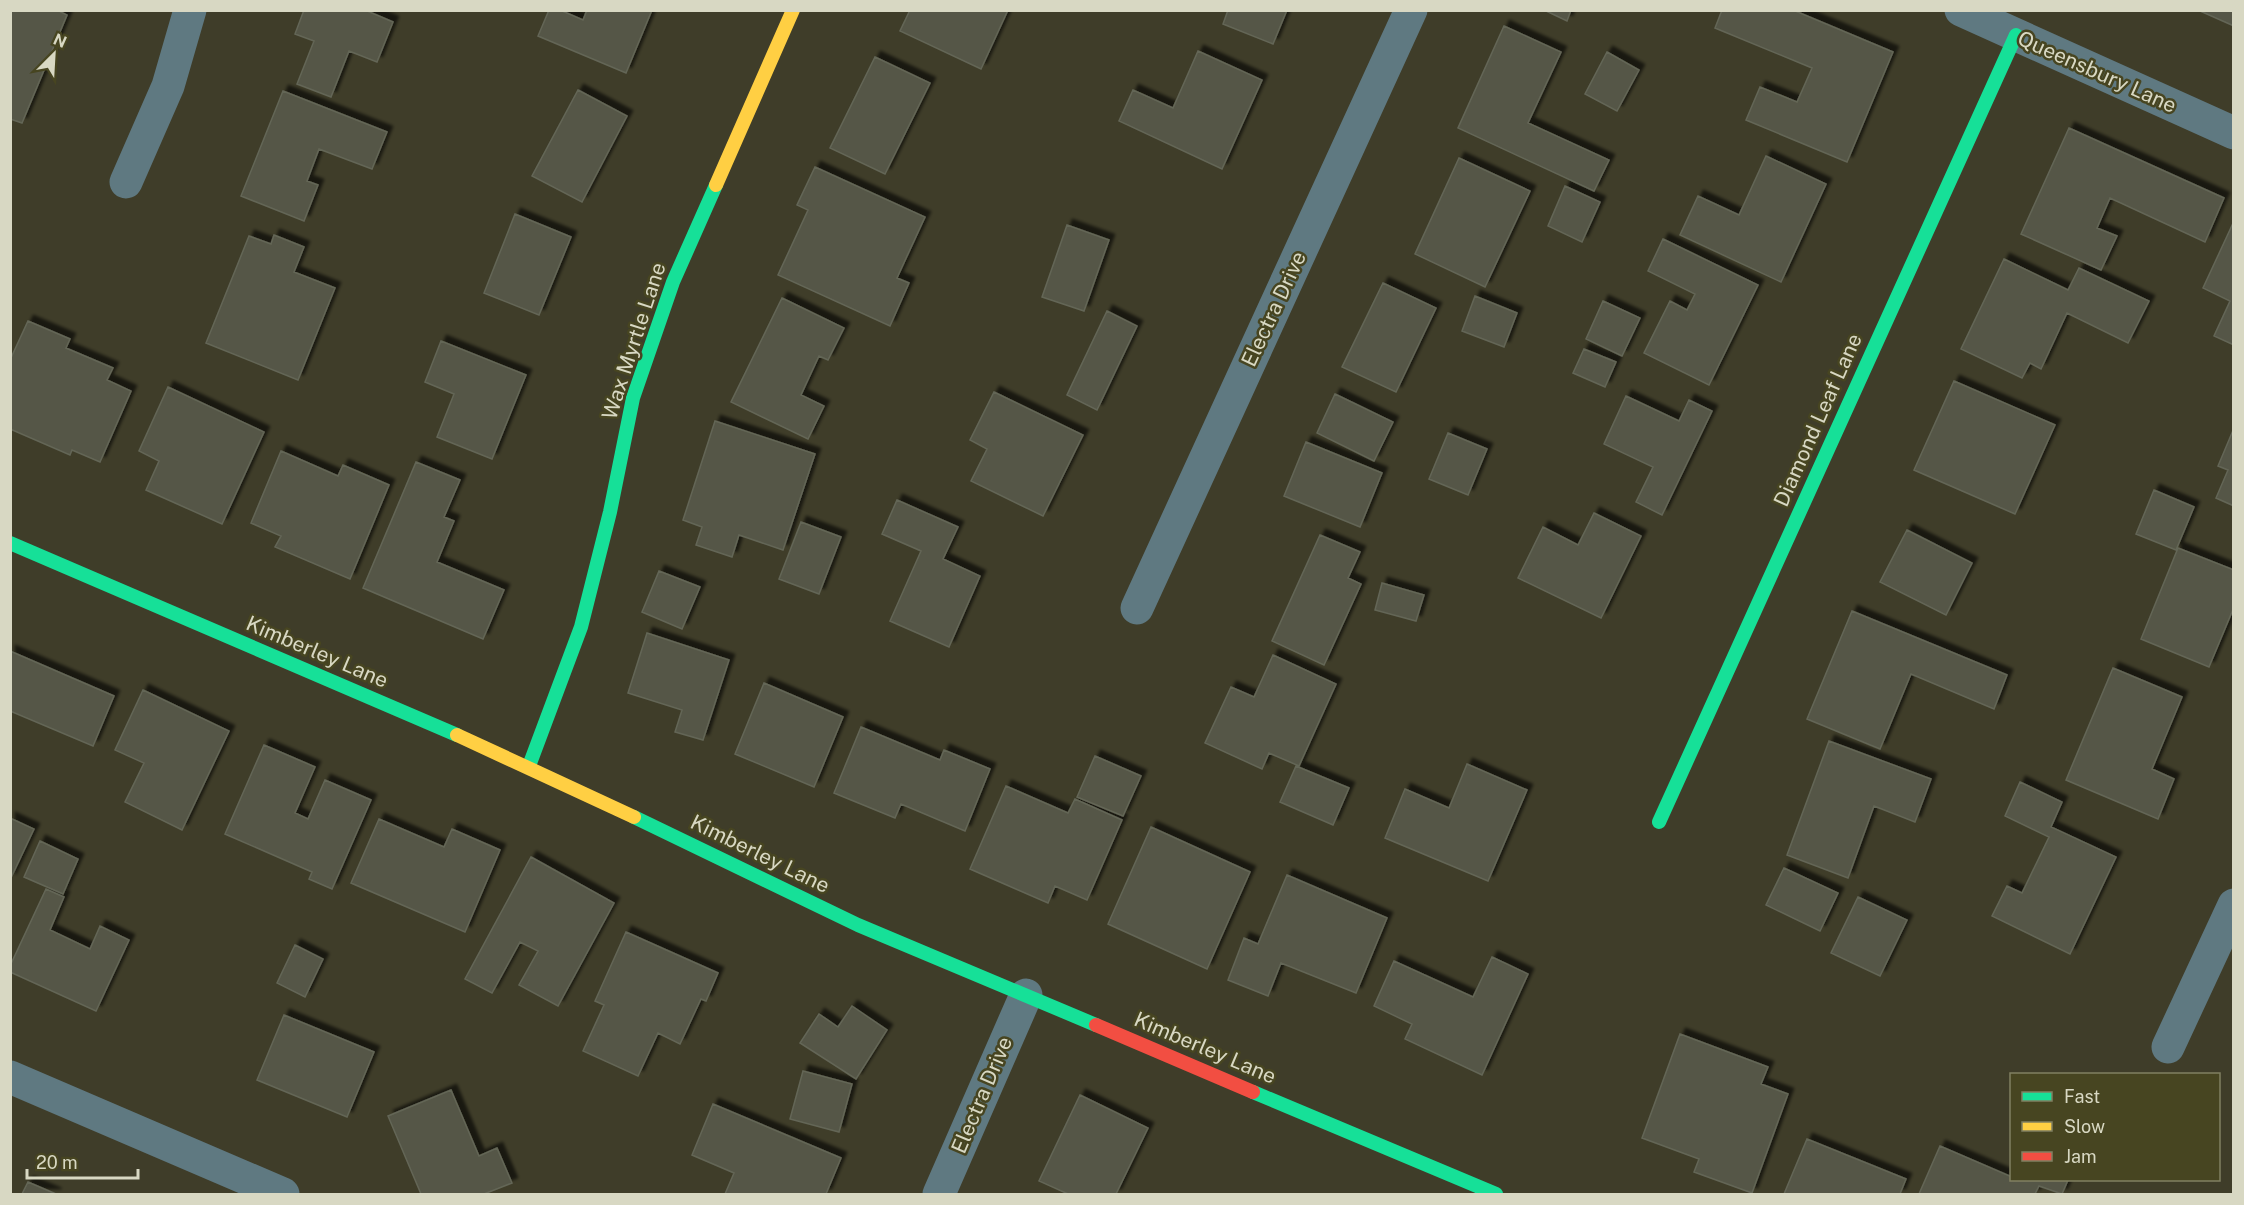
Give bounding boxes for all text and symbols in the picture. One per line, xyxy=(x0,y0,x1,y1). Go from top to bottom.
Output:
north arrow xyxy=(24,24,84,84)
street label: Queensbury Lane xyxy=(2014,25,2181,118)
text: N xyxy=(50,30,69,52)
street label: Electra Drive xyxy=(1236,247,1311,370)
street label: Wax Myrtle Lane xyxy=(596,259,671,422)
street label: Diamond Leaf Lane xyxy=(1768,329,1867,510)
street label: Kimberley Lane xyxy=(242,610,392,693)
street label: Kimberley Lane xyxy=(687,809,834,898)
street label: Kimberley Lane xyxy=(1130,1006,1280,1089)
street label: Electra Drive xyxy=(946,1033,1017,1157)
legend xyxy=(2010,1073,2220,1181)
text: Fast xyxy=(2064,1086,2100,1107)
text: Slow xyxy=(2064,1116,2105,1137)
scale bar xyxy=(27,1142,138,1180)
text: Jam xyxy=(2064,1146,2097,1167)
text: 20 m xyxy=(36,1152,78,1173)

